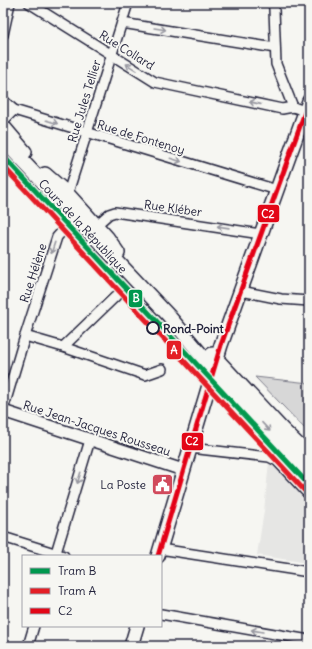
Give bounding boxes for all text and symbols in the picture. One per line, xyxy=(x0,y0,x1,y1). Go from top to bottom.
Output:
one-way arrow xyxy=(153,26,166,34)
street label: Rue Collard xyxy=(97,27,157,73)
street label: Rue Jules Tellier xyxy=(64,58,104,144)
one-way arrow xyxy=(125,62,137,70)
one-way arrow xyxy=(248,99,261,106)
street label: Rue de Fontenoy xyxy=(95,117,187,157)
one-way arrow xyxy=(45,119,58,126)
one-way arrow xyxy=(169,157,182,164)
street label: Cours de la République xyxy=(35,176,131,276)
street label: Rue Kléber xyxy=(143,197,203,220)
line badge: C2 xyxy=(257,204,280,223)
text: C2 xyxy=(261,207,275,221)
one-way arrow xyxy=(217,223,230,231)
street label: Rue Hélène xyxy=(16,241,50,305)
one-way arrow xyxy=(49,242,56,255)
line badge: B xyxy=(128,289,143,308)
text: B xyxy=(132,291,140,305)
marker: Rond-Point xyxy=(146,321,160,335)
place label: Rond-Point xyxy=(163,321,224,336)
line badge: A xyxy=(166,340,182,360)
text: A xyxy=(170,343,178,357)
street label: Rue Jean-Jacques Rousseau xyxy=(21,397,173,459)
one-way arrow xyxy=(261,422,271,432)
line badge: C2 xyxy=(181,432,204,451)
text: C2 xyxy=(185,434,199,448)
one-way arrow xyxy=(75,471,82,484)
public building icon: La Poste xyxy=(149,471,175,497)
place label: La Poste xyxy=(100,477,146,492)
legend xyxy=(22,555,162,627)
text: Tram B xyxy=(58,563,96,578)
text: Tram A xyxy=(58,583,96,598)
text: C2 xyxy=(58,603,73,618)
one-way arrow xyxy=(251,626,264,634)

